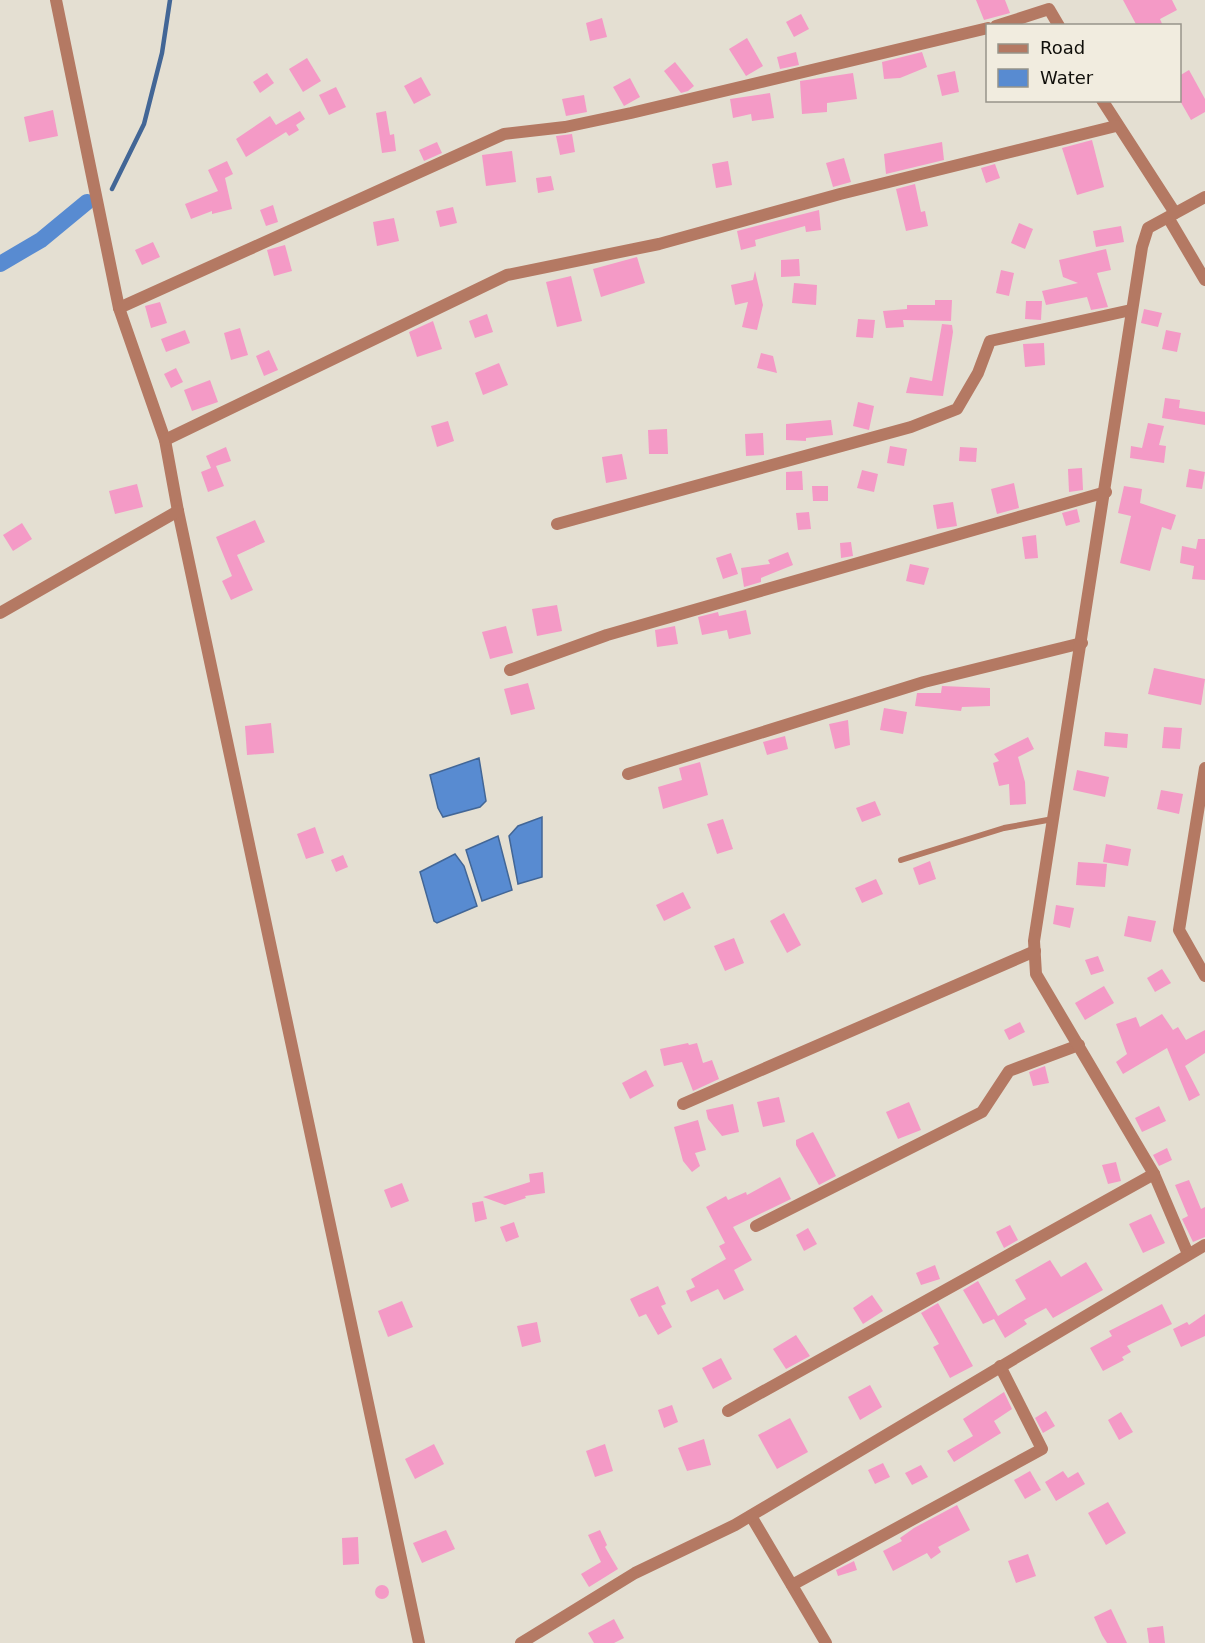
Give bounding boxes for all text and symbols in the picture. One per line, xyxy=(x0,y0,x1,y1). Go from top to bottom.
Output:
legend xyxy=(986,24,1181,102)
text: Road xyxy=(1040,37,1085,58)
text: Water xyxy=(1040,67,1094,88)

